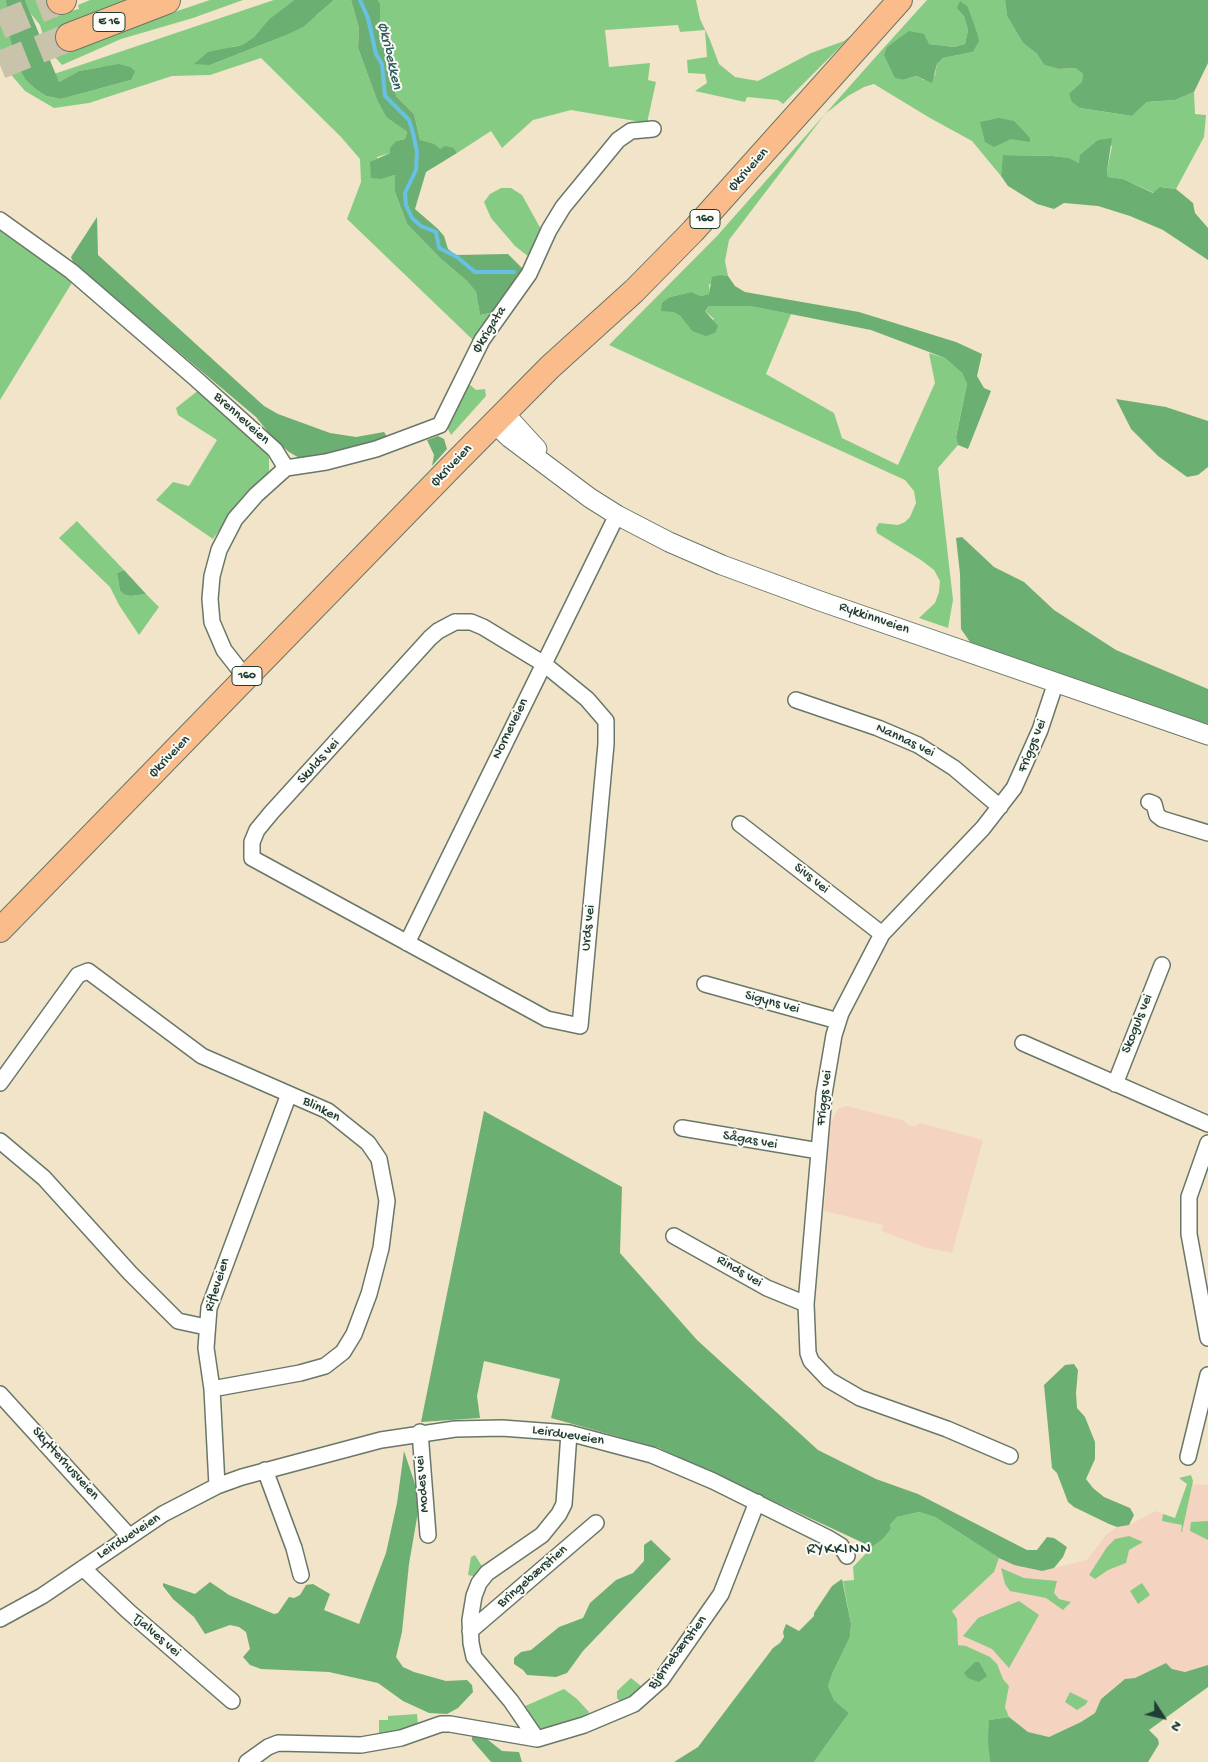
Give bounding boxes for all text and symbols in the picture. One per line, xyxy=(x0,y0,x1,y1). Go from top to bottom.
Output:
road number: E 16 xyxy=(93,13,125,32)
water label: Økribekken xyxy=(373,21,405,91)
street label: Økriveien xyxy=(725,145,773,195)
road number: 160 xyxy=(690,210,720,228)
street label: Økrigata xyxy=(469,304,511,356)
street label: Brenneveien xyxy=(209,389,273,449)
street label: Økriveien xyxy=(428,441,476,491)
street label: Rykkinnveien xyxy=(837,599,911,639)
road number: 160 xyxy=(232,666,262,686)
street label: Norneveien xyxy=(489,696,533,762)
street label: Friggs vei xyxy=(1015,717,1051,775)
street label: Nannas vei xyxy=(873,720,937,762)
street label: Økriveien xyxy=(146,732,194,782)
street label: Skulds vei xyxy=(294,736,344,788)
street label: Sivs vei xyxy=(790,860,832,898)
street label: Urds vei xyxy=(578,904,600,952)
street label: Sigyns vei xyxy=(743,988,801,1018)
street label: Skoguls vei xyxy=(1119,992,1157,1056)
street label: Friggs vei xyxy=(813,1069,837,1127)
street label: Blinken xyxy=(299,1093,343,1127)
street label: Sågas vei xyxy=(722,1128,778,1154)
street label: Rinds vei xyxy=(713,1252,765,1292)
street label: Rifleveien xyxy=(201,1256,235,1314)
street label: Leirdueveien xyxy=(531,1422,605,1450)
street label: Skytterhusveien xyxy=(28,1424,102,1504)
street label: Modes vei xyxy=(412,1455,434,1513)
street label: Leirdueveien xyxy=(94,1510,164,1564)
district label: RYKKINN xyxy=(806,1541,872,1561)
street label: Bringebærstien xyxy=(494,1542,572,1612)
street label: Tjalves vei xyxy=(128,1610,184,1662)
street label: Bjørnebærstien xyxy=(645,1613,711,1693)
north arrow xyxy=(1138,1692,1188,1742)
text: N xyxy=(1166,1717,1185,1735)

